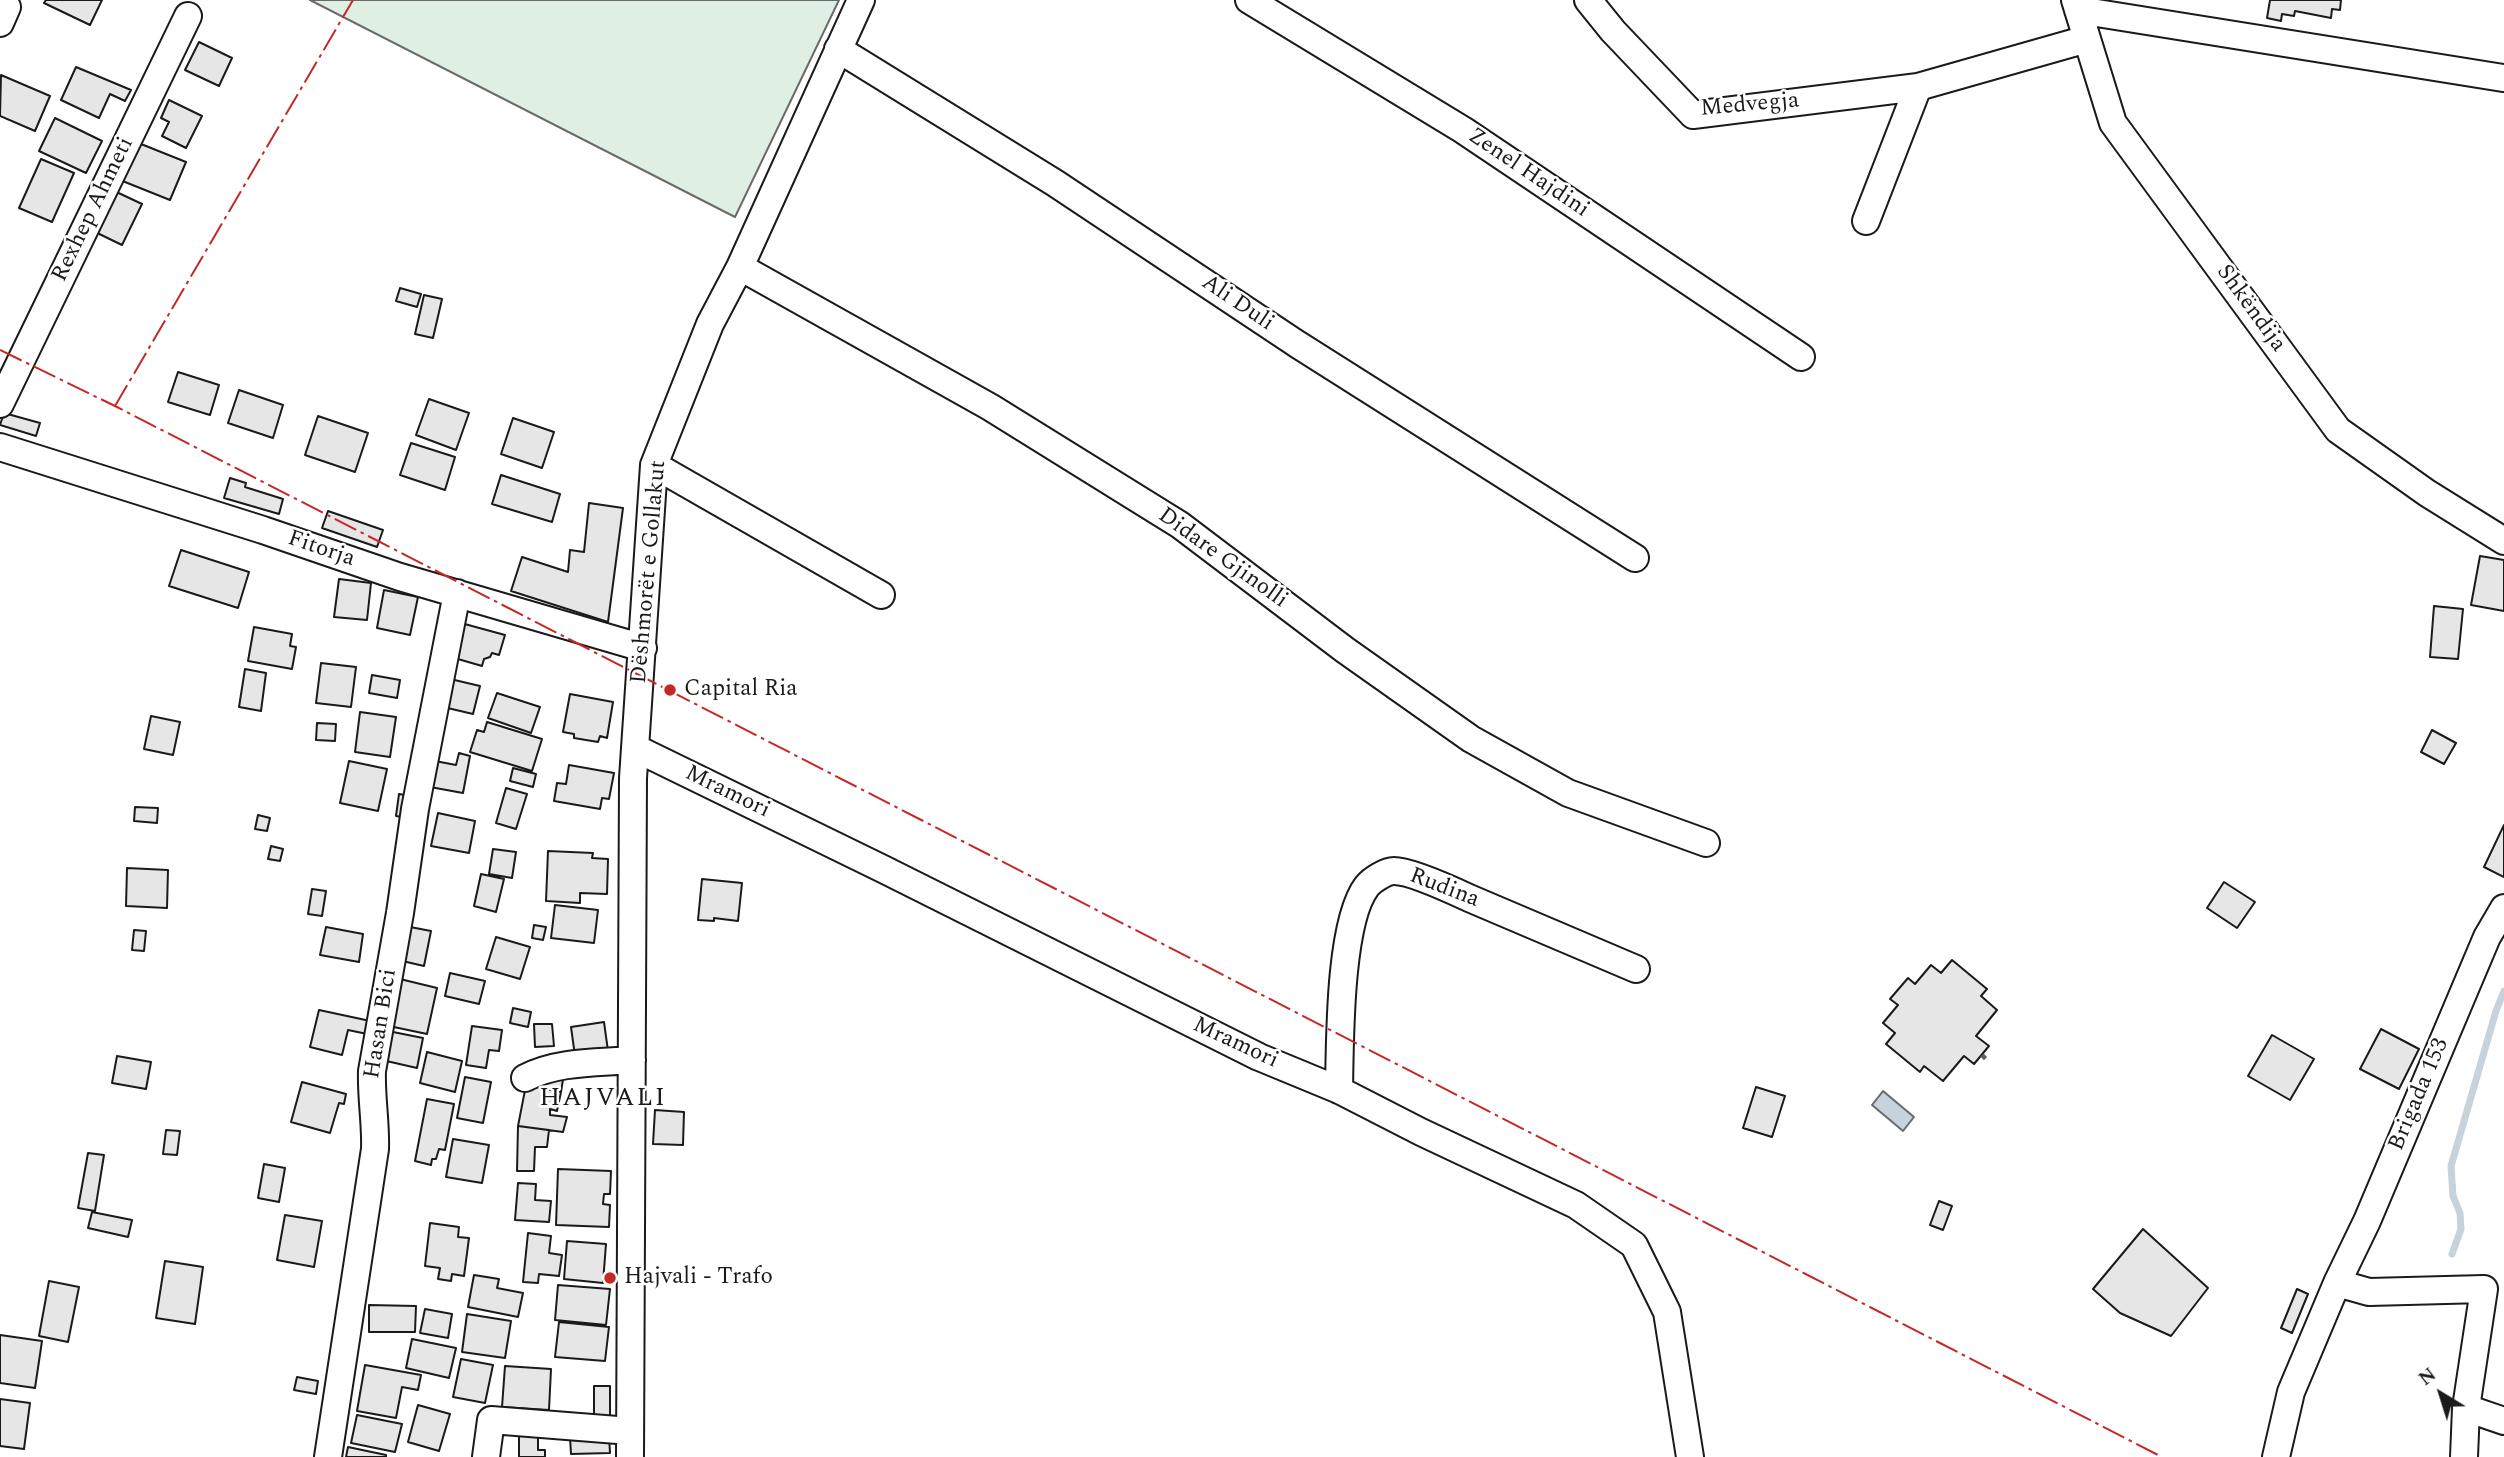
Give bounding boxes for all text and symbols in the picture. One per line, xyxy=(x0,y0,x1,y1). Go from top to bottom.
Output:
street label: Medvegja xyxy=(1699,88,1801,124)
street label: Zenel Hajdini xyxy=(1462,123,1594,225)
street label: Rexhep Ahmeti xyxy=(47,133,141,287)
street label: Shkëndija xyxy=(2209,260,2291,358)
street label: Ali Duli xyxy=(1196,270,1278,338)
street label: Dëshmorët e Gollakut xyxy=(626,459,674,685)
street label: Didare Gjinolli xyxy=(1152,503,1292,615)
street label: Fitorja xyxy=(284,526,358,574)
place label: Capital Ria xyxy=(684,676,798,704)
marker: Capital Ria xyxy=(662,682,678,698)
street label: Mramori xyxy=(680,761,774,825)
street label: Rudina xyxy=(1405,863,1483,915)
street label: Hasan Bici xyxy=(360,967,404,1081)
street label: Mramori xyxy=(1188,1012,1282,1076)
street label: Brigada 153 xyxy=(2384,1035,2456,1155)
district label: HAJVALI xyxy=(540,1084,666,1116)
place label: Hajvali - Trafo xyxy=(624,1264,773,1292)
marker: Hajvali - Trafo xyxy=(602,1270,618,1286)
north arrow xyxy=(2406,1359,2476,1429)
text: N xyxy=(2413,1361,2443,1393)

